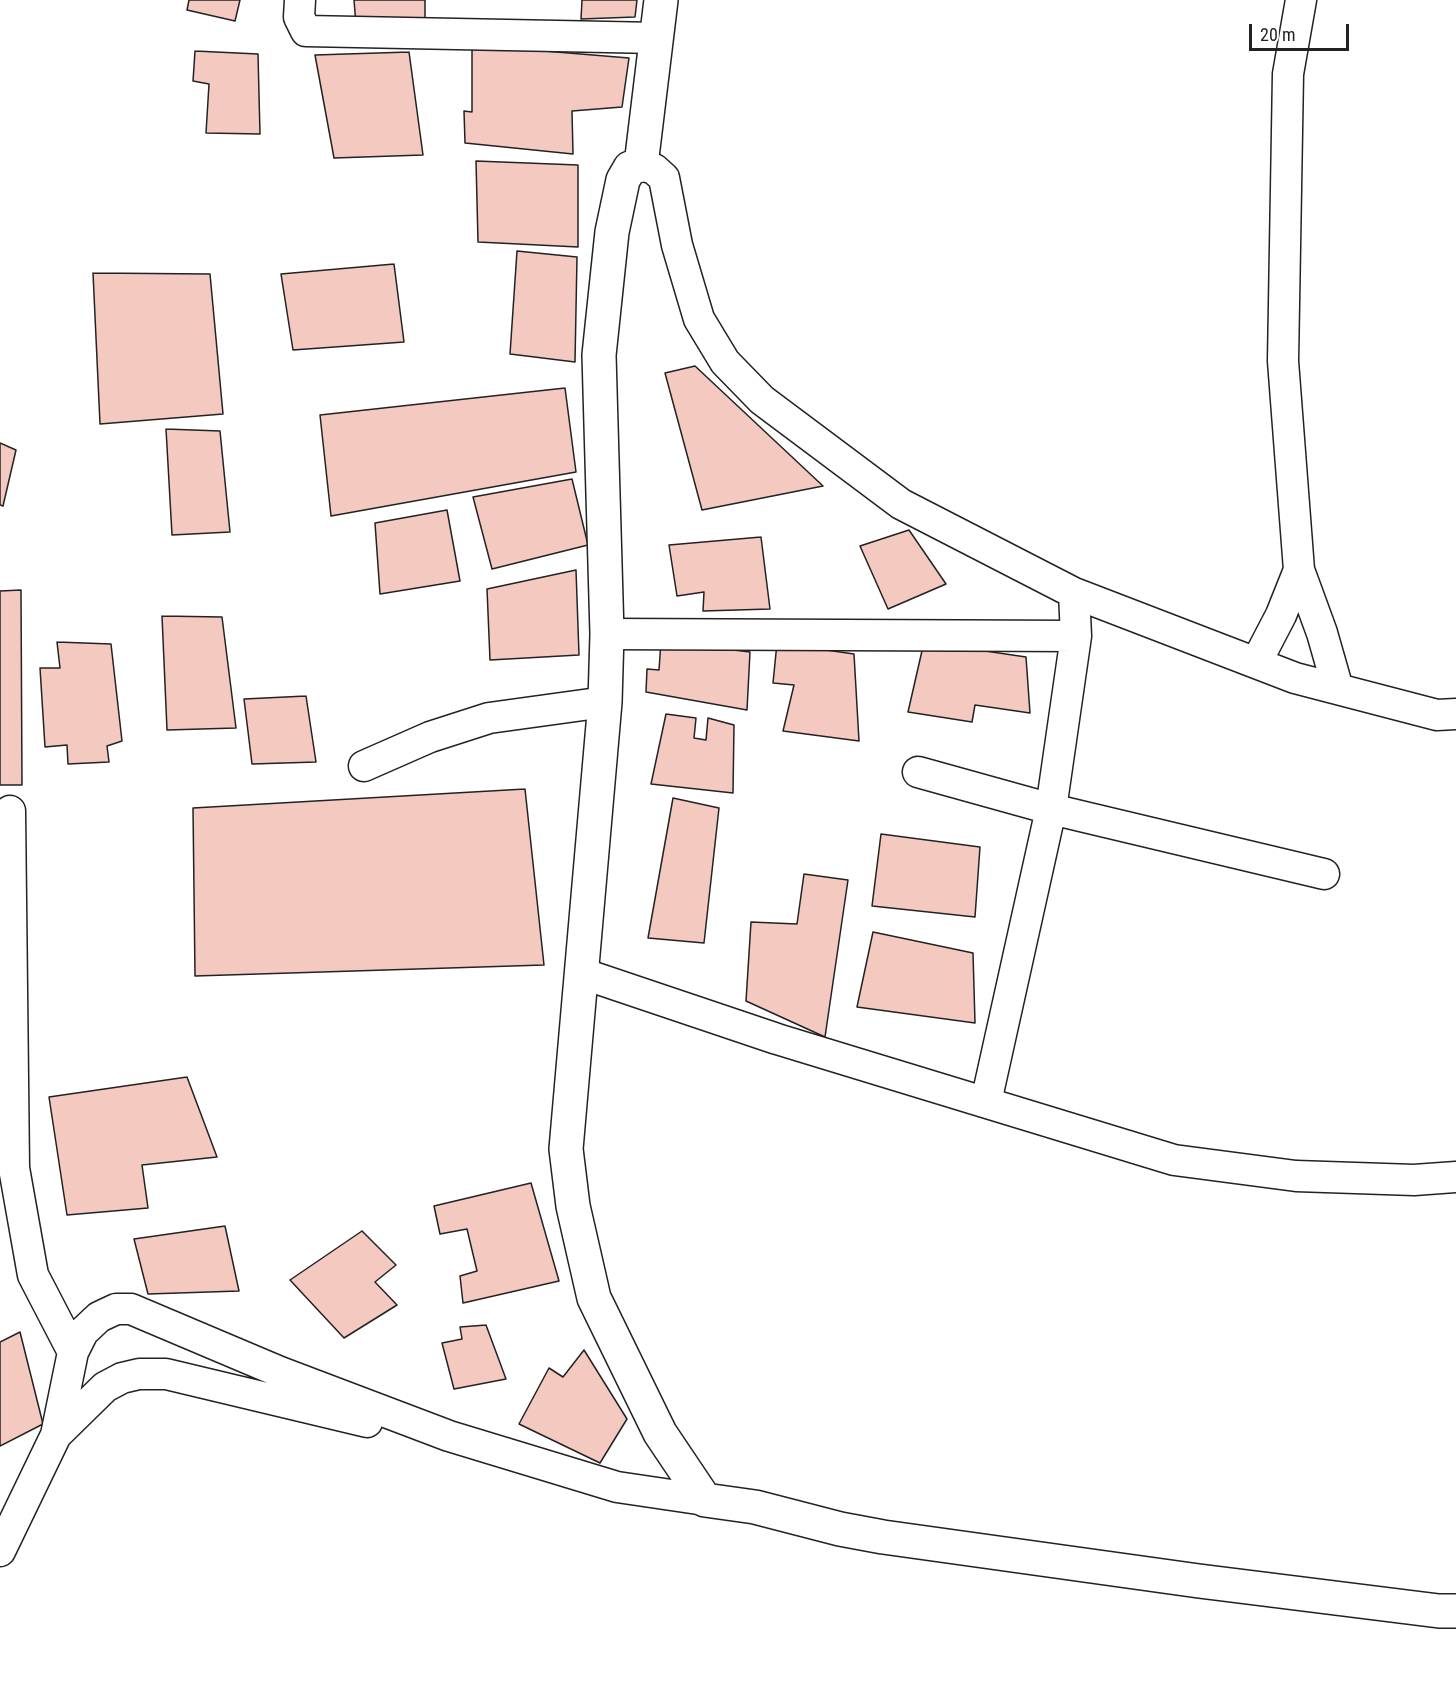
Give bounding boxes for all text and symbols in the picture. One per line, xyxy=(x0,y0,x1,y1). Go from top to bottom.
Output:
scale bar xyxy=(1252,12,1352,50)
text: 20 m xyxy=(1260,24,1295,45)

